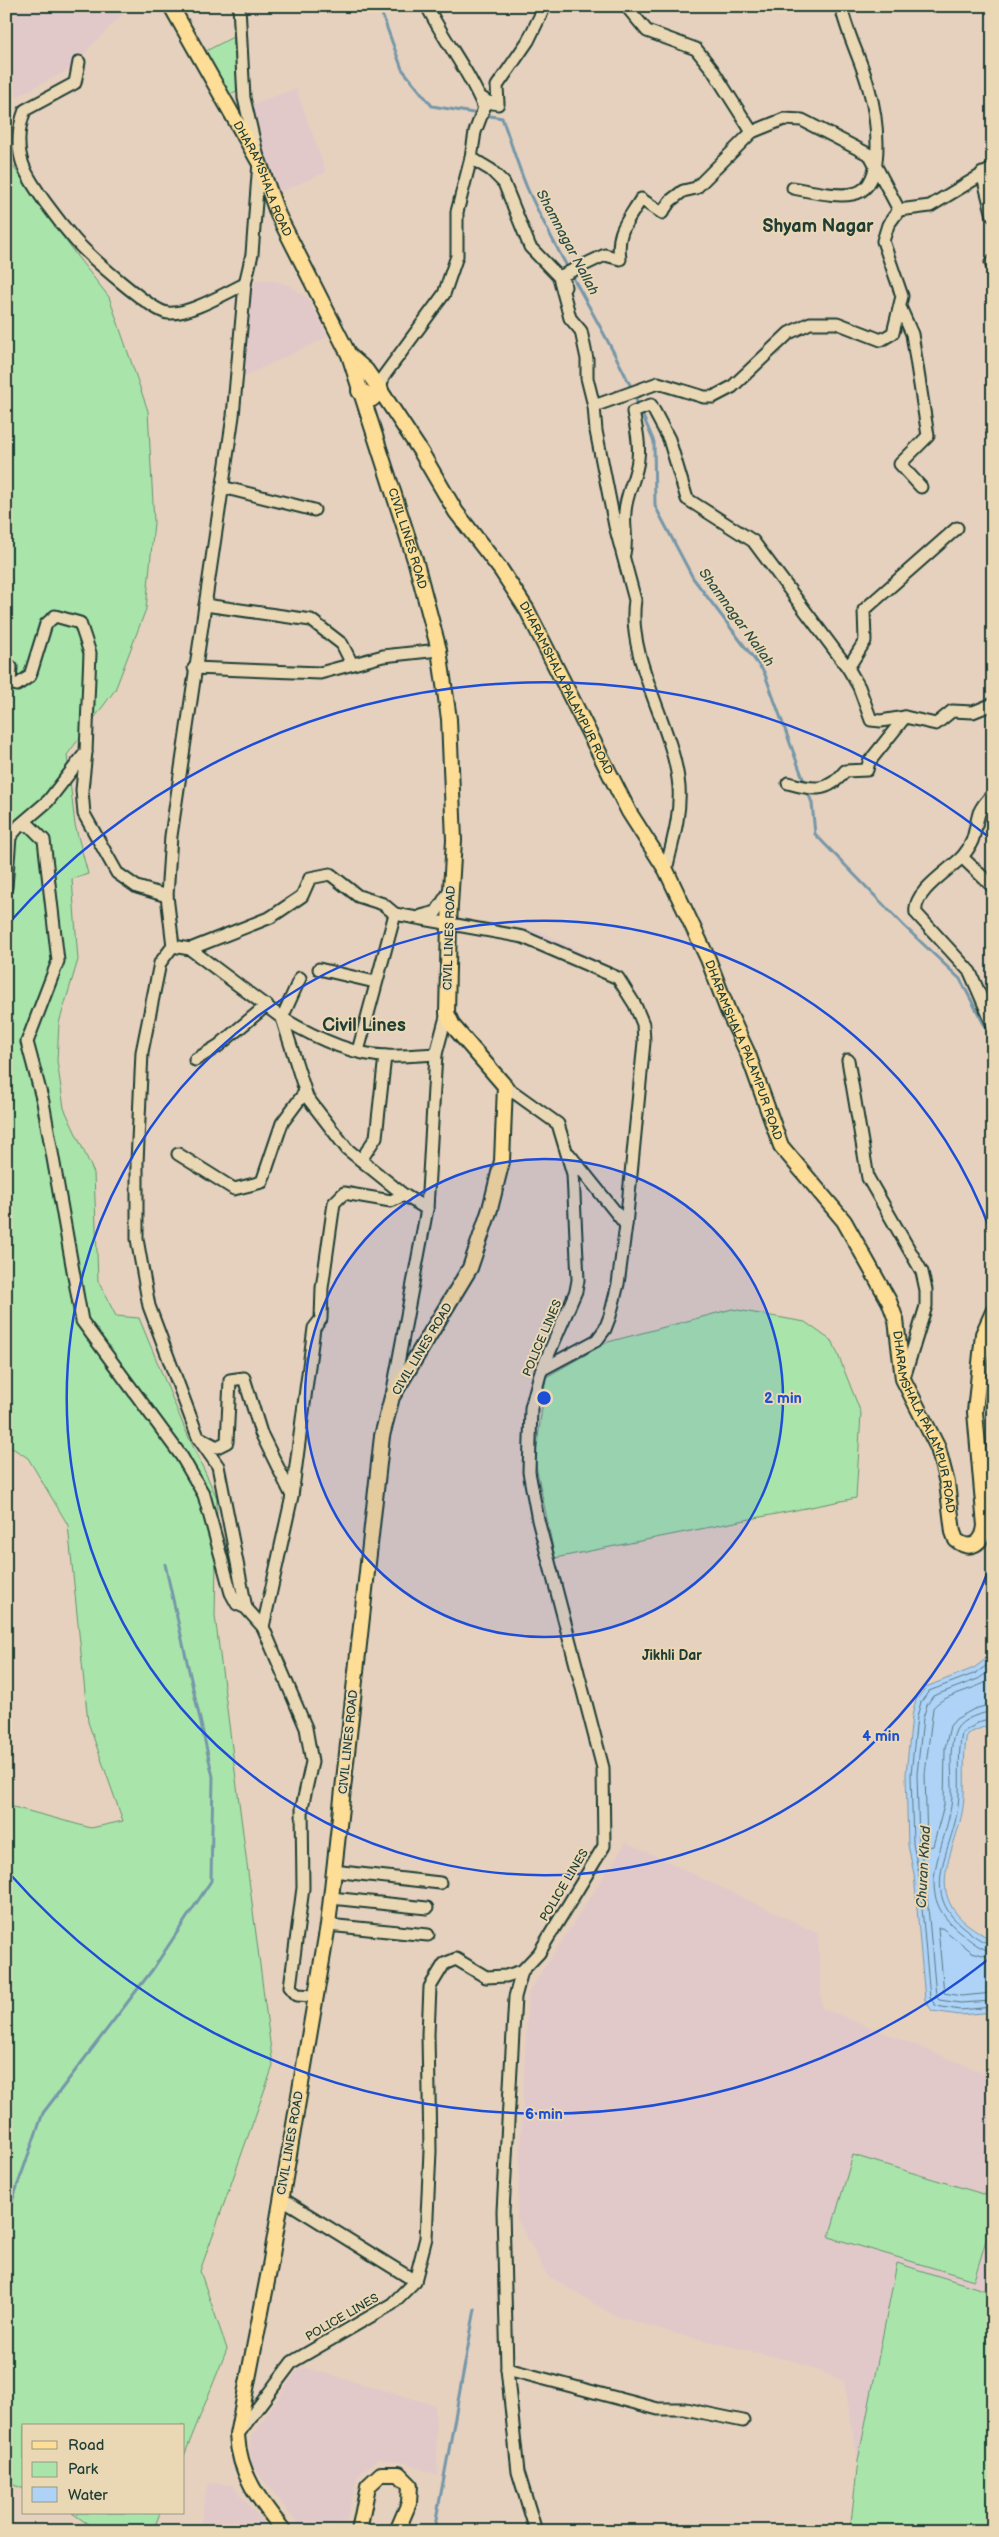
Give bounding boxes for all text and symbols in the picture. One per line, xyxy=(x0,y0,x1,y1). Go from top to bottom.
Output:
street label: DHARAMSHALA ROAD xyxy=(230,119,295,240)
water label: Shamnagar Nallah xyxy=(533,187,603,298)
district label: Shyam Nagar xyxy=(763,216,874,237)
street label: CIVIL LINES ROAD xyxy=(384,486,430,591)
water label: Shamnagar Nallah xyxy=(695,565,778,670)
street label: DHARAMSHALA PALAMPUR ROAD xyxy=(516,599,616,778)
street label: CIVIL LINES ROAD xyxy=(440,885,459,991)
street label: DHARAMSHALA PALAMPUR ROAD xyxy=(701,958,785,1143)
district label: Civil Lines xyxy=(322,1015,406,1036)
street label: POLICE LINES xyxy=(520,1298,565,1379)
street label: CIVIL LINES ROAD xyxy=(389,1300,456,1398)
street label: DHARAMSHALA PALAMPUR ROAD xyxy=(889,1330,958,1514)
centre of rings xyxy=(535,1389,553,1407)
text: 2 min xyxy=(764,1389,802,1408)
district label: Jikhli Dar xyxy=(642,1647,702,1664)
street label: CIVIL LINES ROAD xyxy=(336,1689,361,1795)
text: 4 min xyxy=(862,1727,900,1746)
water label: Churan Khad xyxy=(913,1824,934,1909)
street label: POLICE LINES xyxy=(537,1846,592,1924)
street label: CIVIL LINES ROAD xyxy=(274,2090,307,2196)
text: 6 min xyxy=(525,2105,563,2124)
street label: POLICE LINES xyxy=(303,2290,381,2344)
legend xyxy=(22,2424,185,2514)
text: Road xyxy=(68,2436,104,2455)
text: Park xyxy=(68,2460,99,2479)
text: Water xyxy=(68,2486,108,2505)

